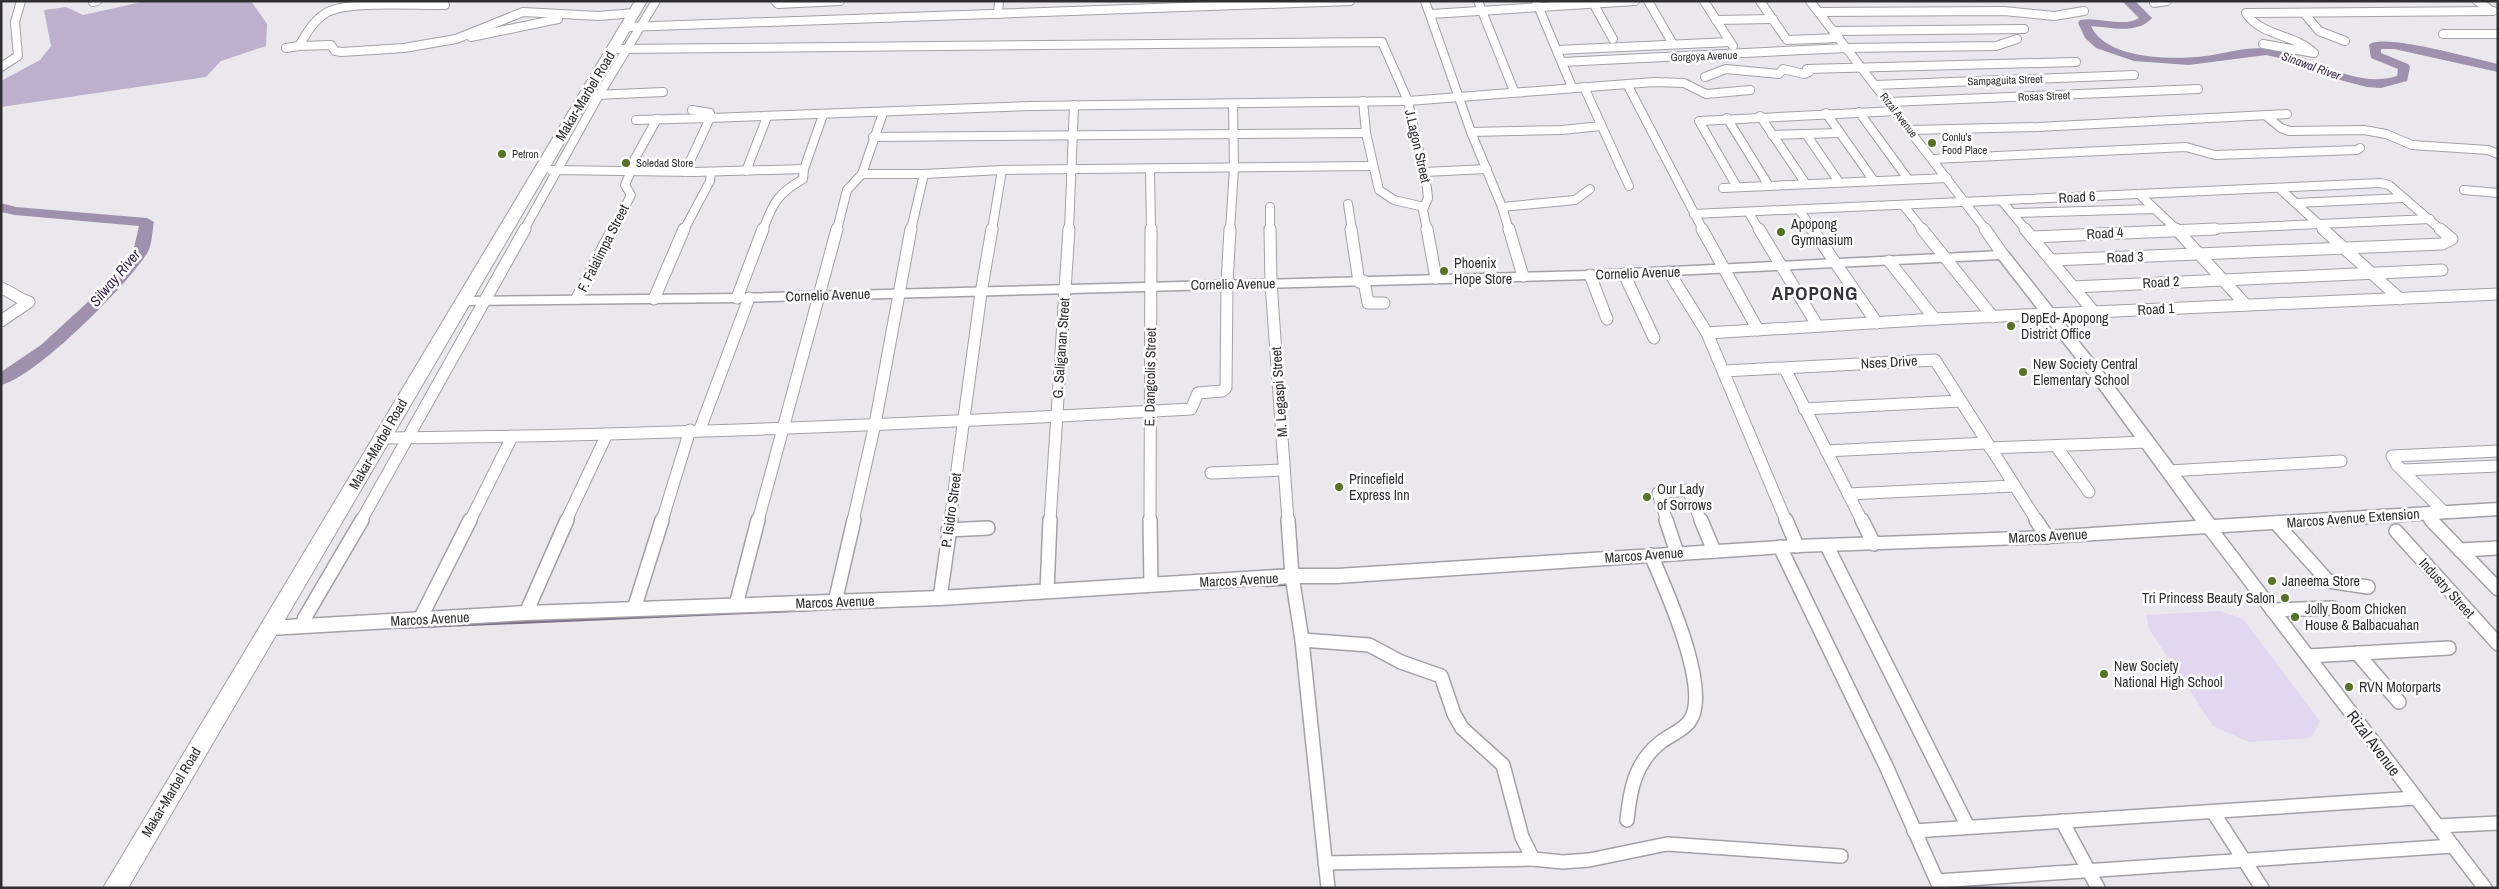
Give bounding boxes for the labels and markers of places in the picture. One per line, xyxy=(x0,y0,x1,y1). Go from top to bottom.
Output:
place label: Conlu's Food Place xyxy=(1942,130,1987,157)
marker: Conlu's Food Place xyxy=(1926,137,1938,149)
place label: Petron xyxy=(512,147,539,161)
marker: Petron xyxy=(496,148,508,160)
place label: Soledad Store xyxy=(636,156,693,170)
marker: Soledad Store xyxy=(620,157,632,169)
place label: Apopong Gymnasium xyxy=(1790,215,1853,249)
marker: Apopong Gymnasium xyxy=(1775,226,1787,238)
place label: Phoenix Hope Store xyxy=(1454,254,1512,288)
marker: Phoenix Hope Store xyxy=(1438,265,1450,277)
place label: DepEd- Apopong District Office xyxy=(2021,309,2109,343)
marker: DepEd- Apopong District Office xyxy=(2005,320,2017,332)
place label: New Society Central Elementary School xyxy=(2033,355,2138,389)
marker: New Society Central Elementary School xyxy=(2017,366,2029,378)
place label: Princefield Express Inn xyxy=(1349,470,1410,504)
place label: Our Lady of Sorrows xyxy=(1657,480,1712,514)
marker: Princefield Express Inn xyxy=(1333,481,1345,493)
marker: Our Lady of Sorrows xyxy=(1641,491,1653,503)
place label: Janeema Store xyxy=(2282,572,2360,590)
marker: Janeema Store xyxy=(2266,575,2278,587)
place label: Tri Princess Beauty Salon xyxy=(2142,589,2275,607)
marker: Tri Princess Beauty Salon xyxy=(2279,592,2291,604)
place label: Jolly Boom Chicken House & Balbacuahan xyxy=(2305,600,2419,634)
marker: Jolly Boom Chicken House & Balbacuahan xyxy=(2289,611,2301,623)
place label: New Society National High School xyxy=(2114,657,2223,691)
marker: New Society National High School xyxy=(2098,668,2110,680)
place label: RVN Motorparts xyxy=(2359,678,2441,696)
marker: RVN Motorparts xyxy=(2343,681,2355,693)

